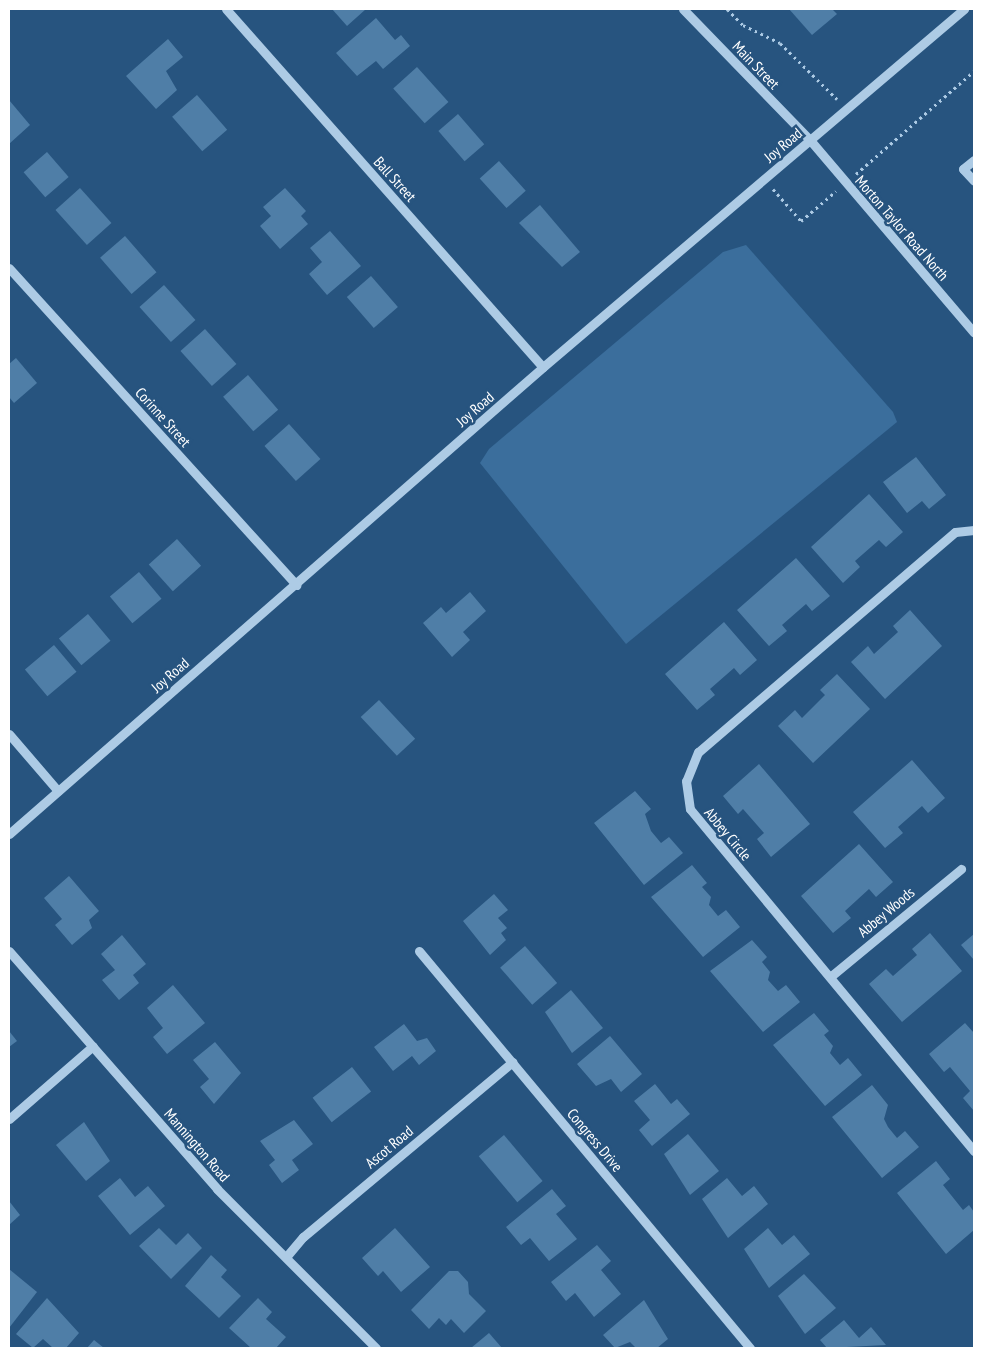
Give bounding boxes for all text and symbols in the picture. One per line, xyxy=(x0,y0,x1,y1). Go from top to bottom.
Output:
street label: Main Street xyxy=(729,37,783,93)
street label: Joy Road xyxy=(760,124,806,166)
street label: Ball Street xyxy=(370,153,420,205)
street label: Morton Taylor Road North xyxy=(851,172,953,284)
street label: Corinne Street xyxy=(132,384,194,450)
street label: Joy Road xyxy=(452,388,498,430)
street label: Joy Road xyxy=(147,654,193,696)
street label: Abbey Circle xyxy=(700,804,756,864)
street label: Abbey Woods xyxy=(854,883,918,941)
street label: Mannington Road xyxy=(160,1105,234,1185)
street label: Congress Drive xyxy=(563,1105,627,1175)
street label: Ascot Road xyxy=(362,1122,416,1172)

